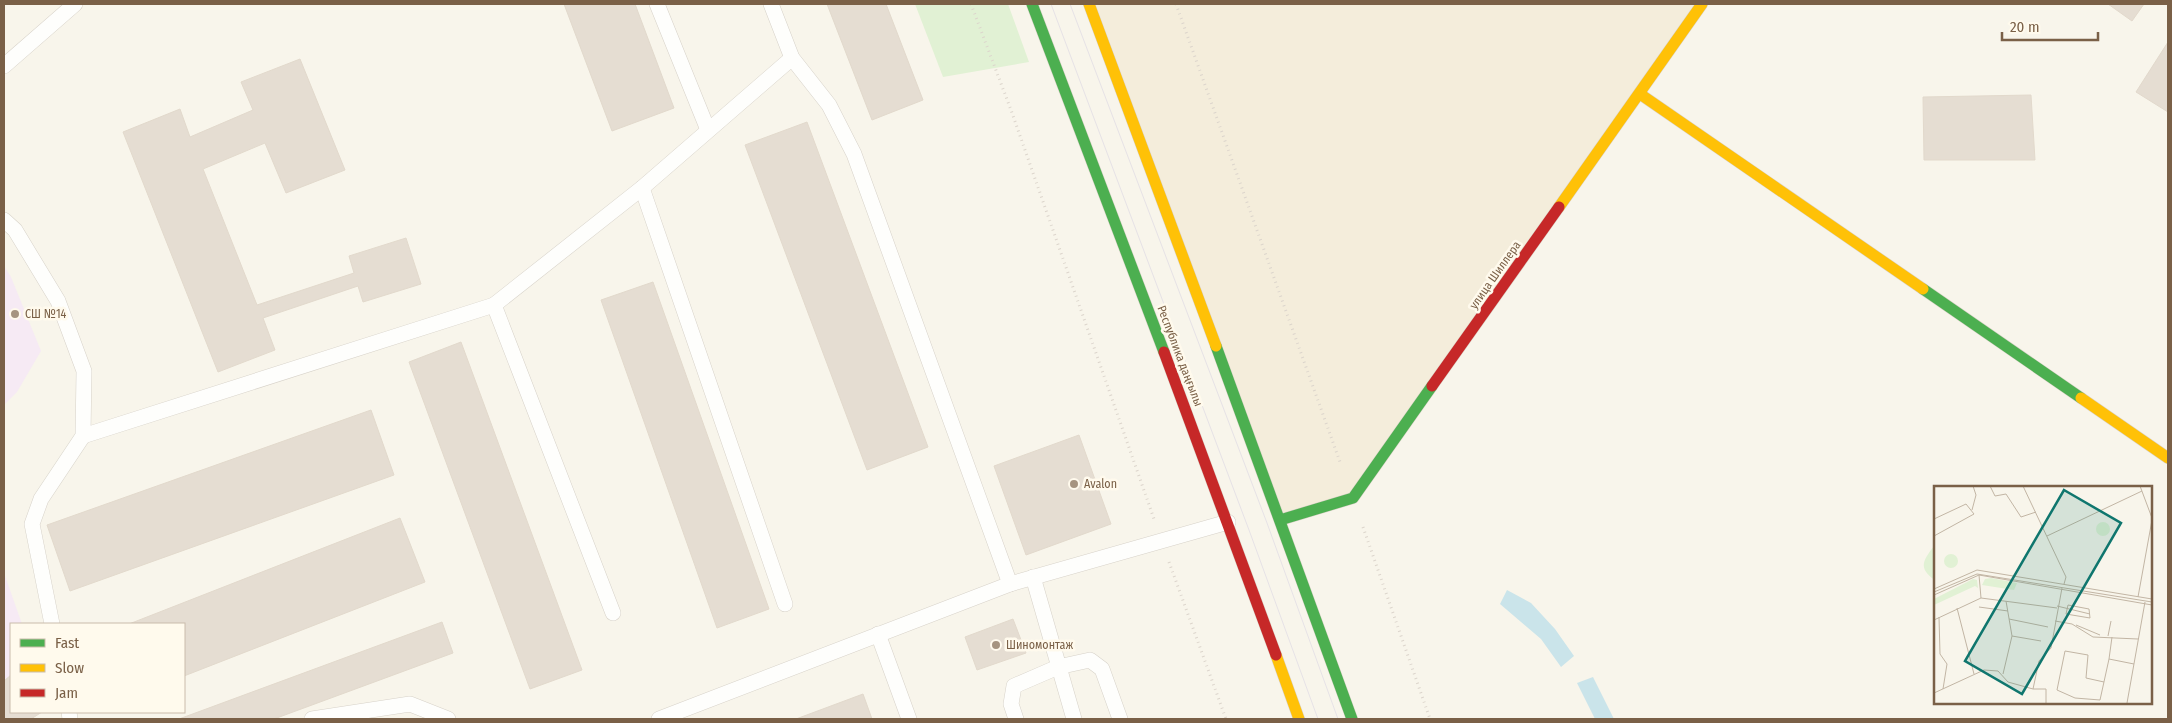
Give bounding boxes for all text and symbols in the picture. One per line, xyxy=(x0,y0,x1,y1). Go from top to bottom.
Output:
scale bar xyxy=(2002,10,2098,42)
text: 20 m xyxy=(2010,18,2040,36)
street label: улица Шиллера xyxy=(1466,238,1524,312)
street label: Республика даңғылы xyxy=(1154,304,1206,408)
place label: СШ №14 xyxy=(25,307,67,321)
marker: СШ №14 xyxy=(9,308,21,320)
place label: Avalon xyxy=(1084,477,1117,491)
marker: Avalon xyxy=(1068,478,1080,490)
inset map xyxy=(1934,486,2152,703)
legend xyxy=(10,623,185,713)
text: Fast xyxy=(55,634,79,652)
place label: Шиномонтаж xyxy=(1006,638,1073,652)
marker: Шиномонтаж xyxy=(990,639,1002,651)
text: Slow xyxy=(55,659,84,677)
text: Jam xyxy=(55,684,78,702)

